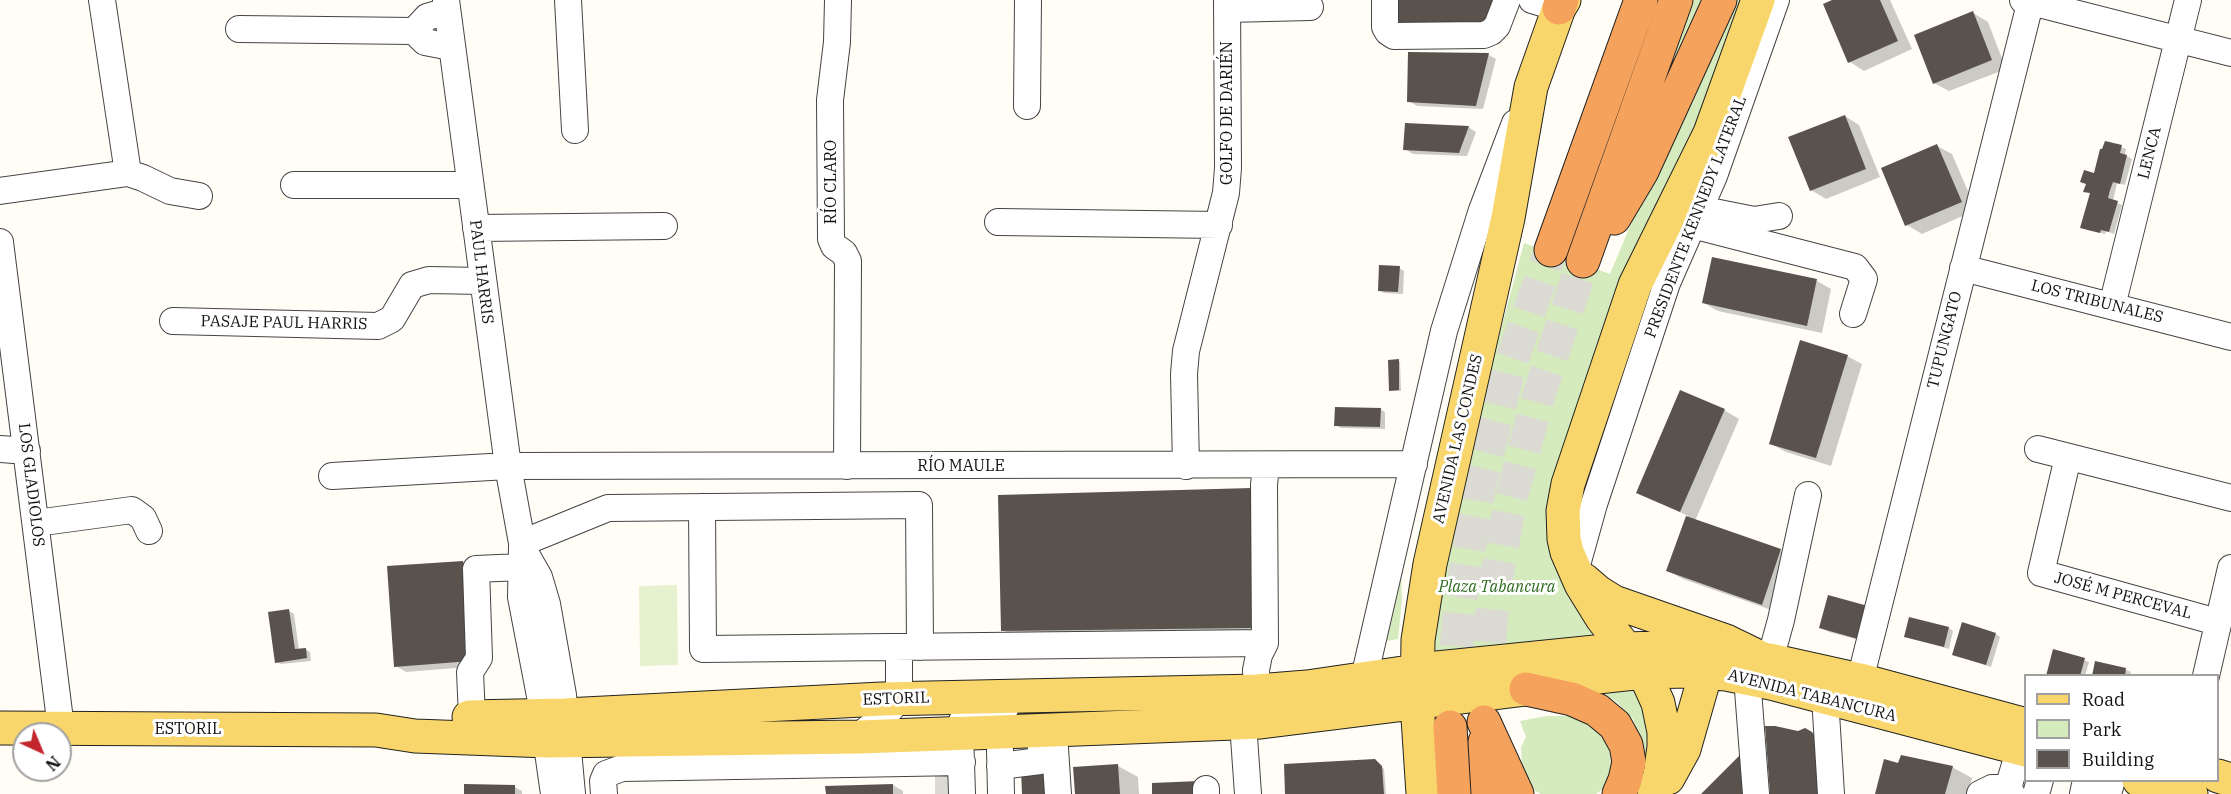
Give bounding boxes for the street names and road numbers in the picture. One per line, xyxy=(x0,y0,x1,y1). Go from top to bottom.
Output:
street label: GOLFO DE DARIÉN xyxy=(1217,41,1237,185)
street label: PRESIDENTE KENNEDY LATERAL xyxy=(1641,93,1751,341)
street label: LENCA xyxy=(2134,125,2166,181)
street label: RÍO CLARO xyxy=(821,140,841,224)
street label: PAUL HARRIS xyxy=(465,219,497,325)
street label: LOS TRIBUNALES xyxy=(2029,276,2165,328)
street label: TUPUNGATO xyxy=(1924,289,1966,391)
street label: PASAJE PAUL HARRIS xyxy=(200,312,368,334)
street label: AVENIDA LAS CONDES xyxy=(1429,352,1487,526)
street label: LOS GLADIOLOS xyxy=(14,422,48,548)
street label: RÍO MAULE xyxy=(917,456,1005,476)
street label: JOSÉ M PERCEVAL xyxy=(2052,568,2194,624)
street label: AVENIDA TABANCURA xyxy=(1726,666,1898,726)
street label: ESTORIL xyxy=(862,688,930,710)
street label: ESTORIL xyxy=(154,719,222,739)

